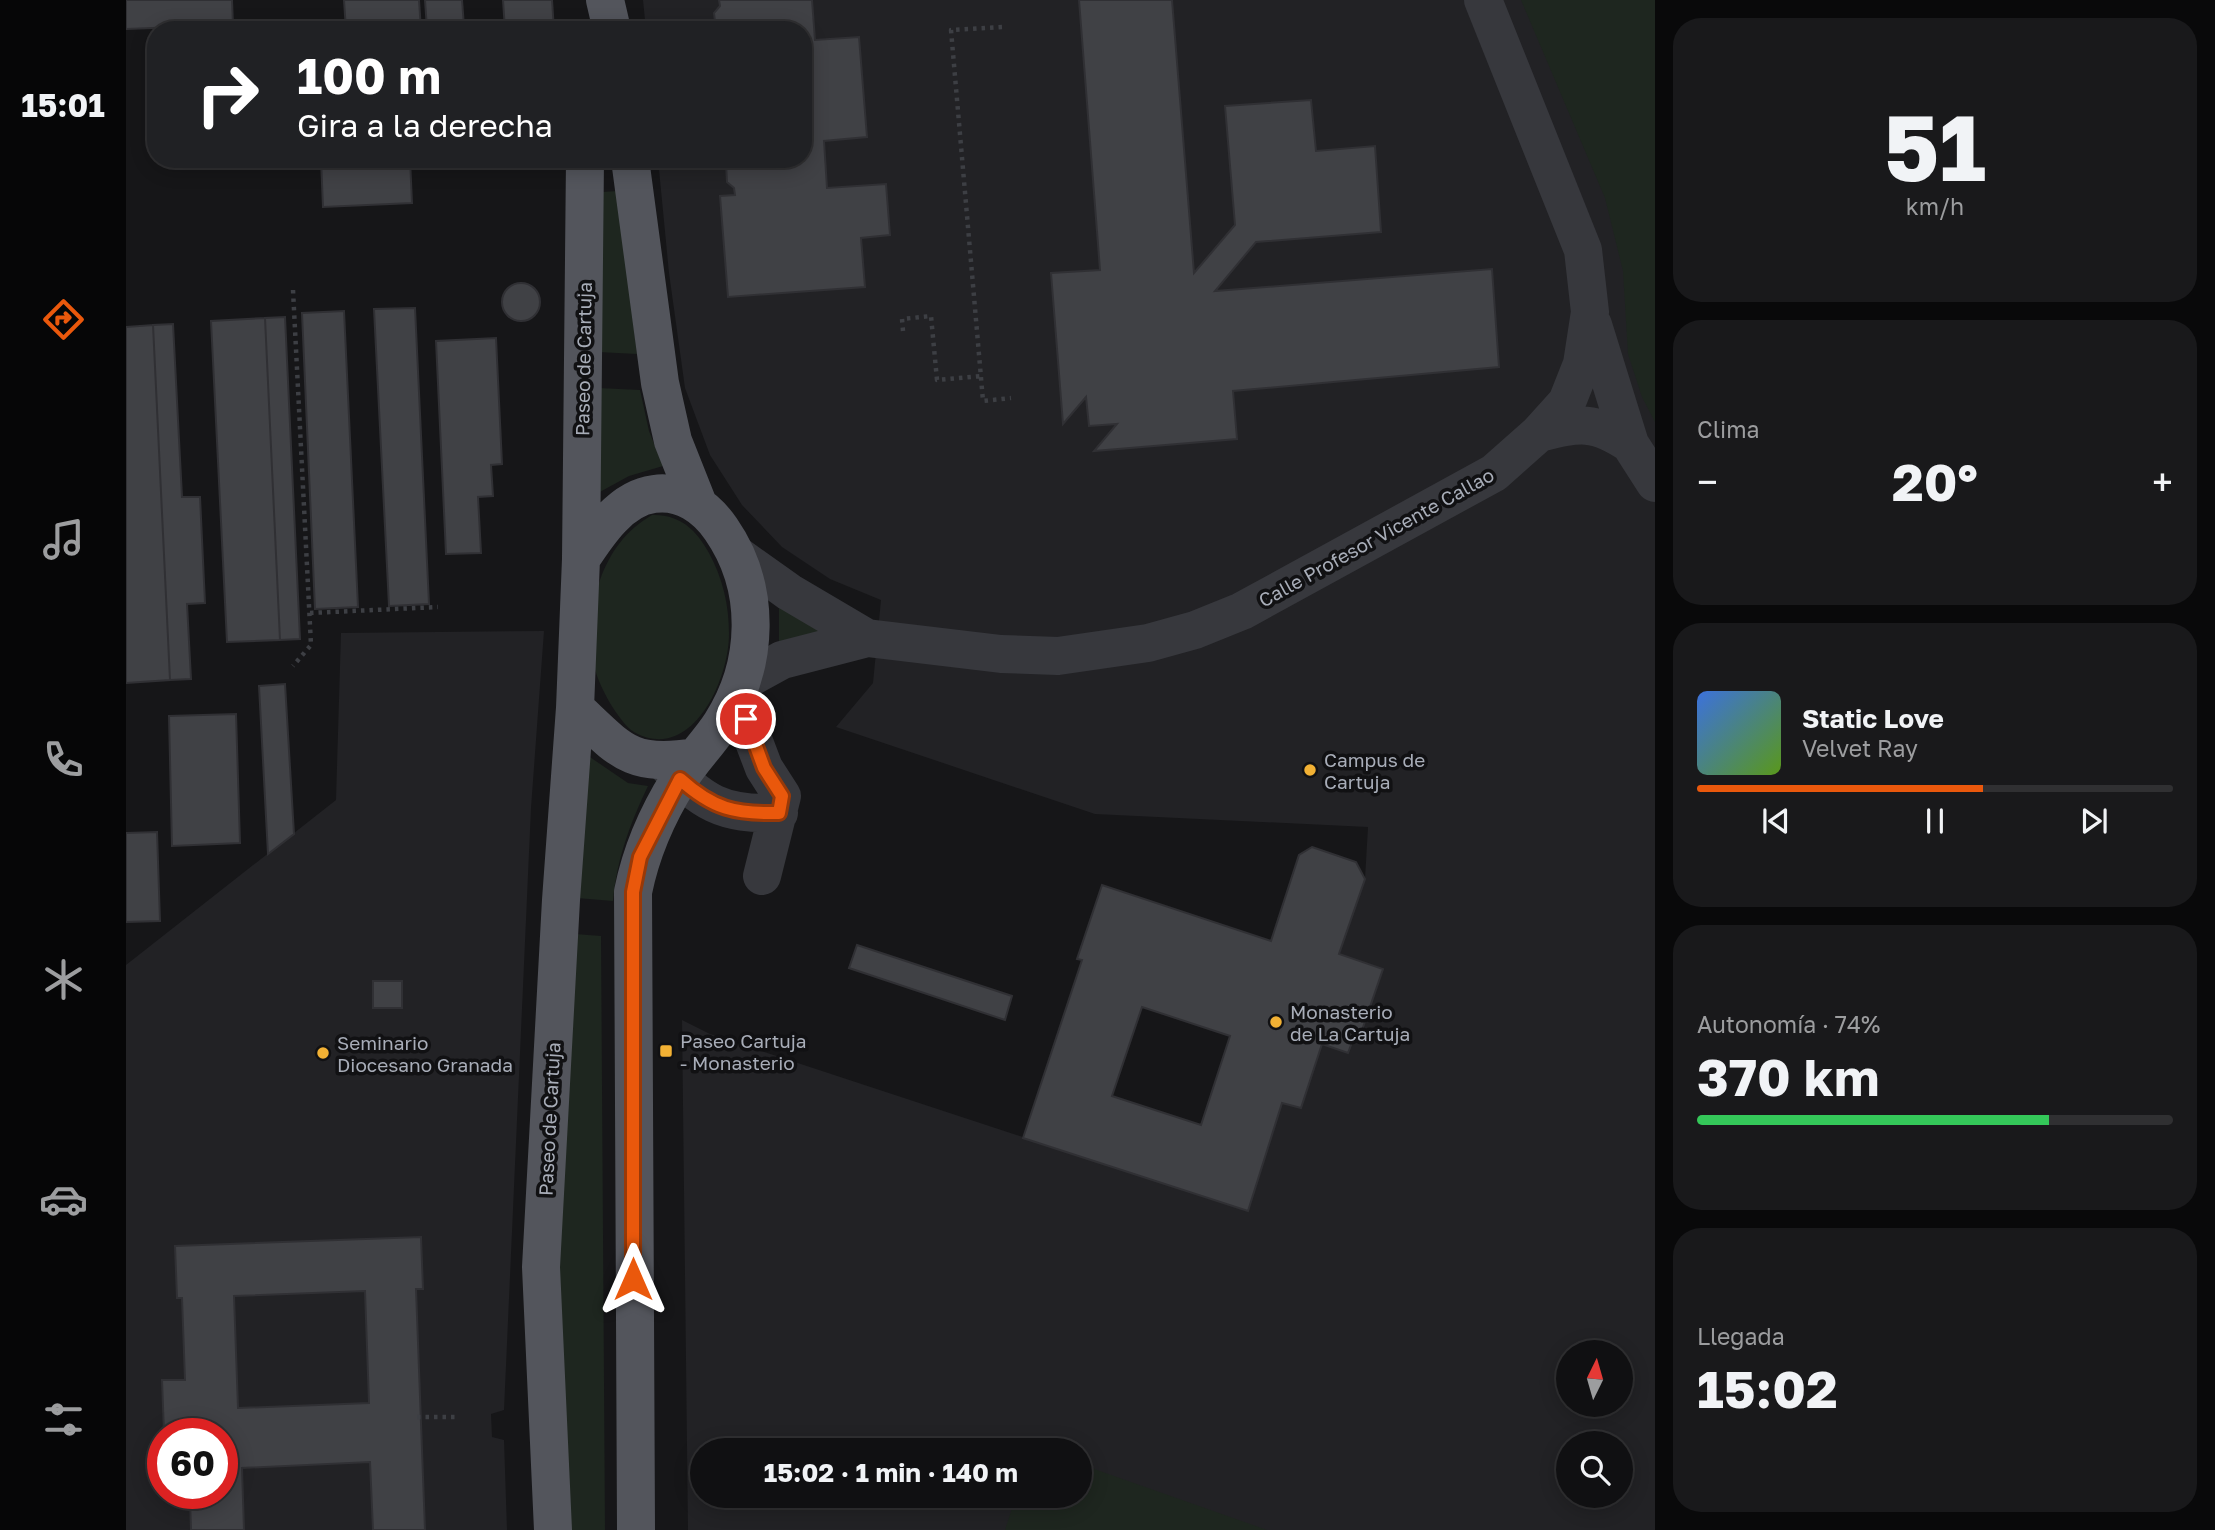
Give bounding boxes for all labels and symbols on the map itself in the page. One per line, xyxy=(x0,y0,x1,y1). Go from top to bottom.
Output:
street label: Paseo de Cartuja xyxy=(570,282,596,436)
street label: Calle Profesor Vicente Callao xyxy=(1254,463,1498,611)
pin xyxy=(716,689,776,749)
place label: Campus de Cartuja xyxy=(1324,748,1425,793)
marker: Campus de Cartuja xyxy=(1302,762,1318,778)
place label: Monasterio de La Cartuja xyxy=(1290,1000,1410,1045)
marker: Monasterio de La Cartuja xyxy=(1268,1014,1284,1030)
place label: Paseo Cartuja - Monasterio xyxy=(680,1029,807,1074)
place label: Seminario Diocesano Granada xyxy=(337,1031,513,1076)
street label: Paseo de Cartuja xyxy=(533,1041,565,1197)
marker: Paseo Cartuja - Monasterio xyxy=(658,1043,674,1059)
marker: Seminario Diocesano Granada xyxy=(315,1045,331,1061)
position arrow xyxy=(596,1242,670,1316)
north arrow xyxy=(1556,1340,1633,1418)
speed limit sign: 60 xyxy=(147,1418,238,1509)

